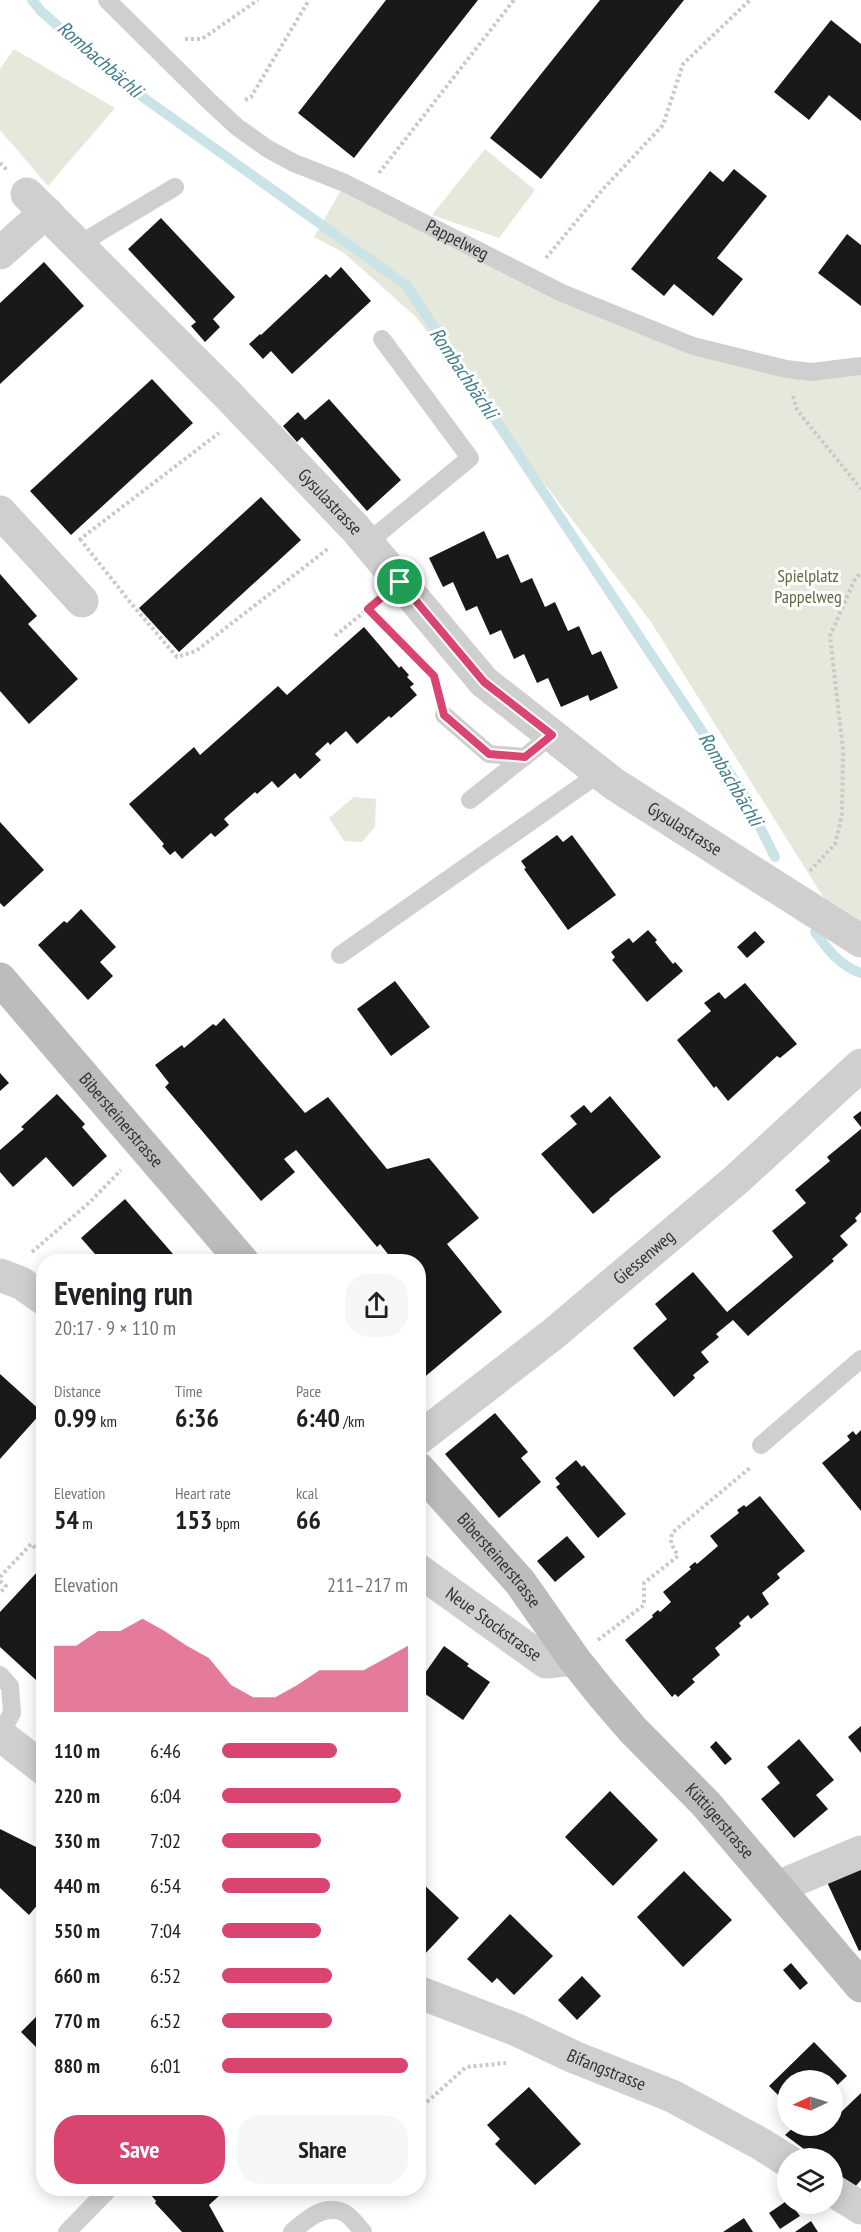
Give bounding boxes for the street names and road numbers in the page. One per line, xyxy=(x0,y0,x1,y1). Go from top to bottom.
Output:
street label: Pappelweg xyxy=(422,214,493,265)
street label: Gysulastrasse xyxy=(293,463,368,539)
street label: Gysulastrasse xyxy=(643,796,726,861)
street label: Bibersteinerstrasse xyxy=(74,1068,169,1172)
street label: Giessenweg xyxy=(608,1225,679,1289)
street label: Bibersteinerstrasse xyxy=(453,1508,546,1612)
street label: Neue Stockstrasse xyxy=(441,1582,546,1666)
street label: Küttigerstrasse xyxy=(681,1778,760,1863)
street label: Bifangstrasse xyxy=(563,2043,649,2095)

